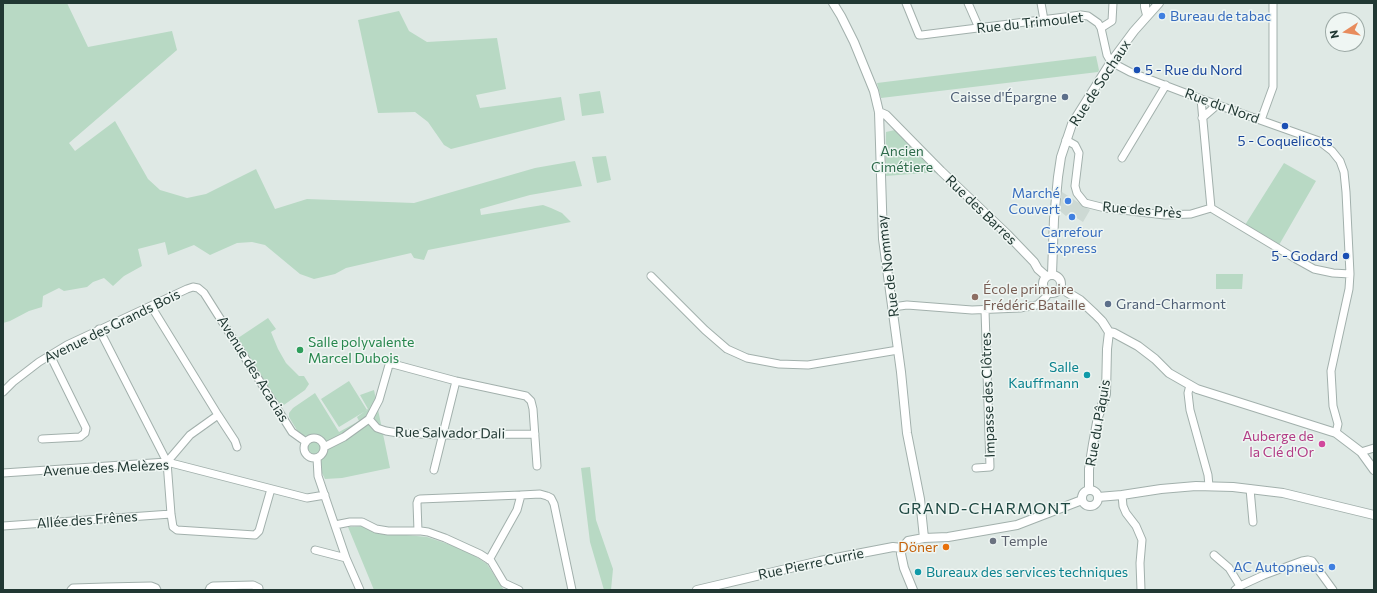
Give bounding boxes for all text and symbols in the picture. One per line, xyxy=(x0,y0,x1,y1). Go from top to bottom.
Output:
place label: Bureau de tabac xyxy=(1170,8,1271,24)
street label: Rue du Trimoulet xyxy=(976,9,1084,37)
marker: Bureau de tabac xyxy=(1157,11,1167,21)
north arrow xyxy=(1325,12,1365,52)
text: N xyxy=(1327,29,1341,40)
street label: Rue de Sochaux xyxy=(1066,37,1134,129)
place label: 5 - Rue du Nord xyxy=(1145,62,1242,78)
marker: 5 - Rue du Nord xyxy=(1132,65,1142,75)
street label: Rue du Nord xyxy=(1182,85,1262,127)
place label: Caisse d'Épargne xyxy=(950,89,1057,105)
marker: Caisse d'Épargne xyxy=(1060,92,1070,102)
marker: 5 - Coquelicots xyxy=(1280,121,1290,131)
place label: 5 - Coquelicots xyxy=(1237,133,1333,149)
park label: Ancien Cimétiere xyxy=(871,143,933,176)
street label: Rue des Barres xyxy=(942,172,1020,248)
place label: Marché Couvert xyxy=(1009,185,1060,218)
marker: Marché Couvert xyxy=(1063,196,1073,206)
street label: Rue des Près xyxy=(1102,198,1182,222)
marker: Carrefour Express xyxy=(1067,212,1077,222)
street label: Rue de Nommay xyxy=(873,214,903,318)
place label: Carrefour Express xyxy=(1041,224,1103,256)
place label: 5 - Godard xyxy=(1271,248,1338,264)
marker: 5 - Godard xyxy=(1341,251,1351,261)
place label: École primaire Frédéric Bataille xyxy=(983,281,1085,314)
street label: Avenue des Grands Bois xyxy=(41,286,183,366)
marker: École primaire Frédéric Bataille xyxy=(970,292,980,302)
place label: Grand-Charmont xyxy=(1116,296,1226,312)
marker: Grand-Charmont xyxy=(1103,299,1113,309)
street label: Avenue des Acacias xyxy=(214,313,292,425)
street label: Impasse des Clôtres xyxy=(977,332,999,458)
place label: Salle polyvalente Marcel Dubois xyxy=(308,334,415,366)
marker: Salle polyvalente Marcel Dubois xyxy=(295,345,305,355)
place label: Salle Kauffmann xyxy=(1008,359,1079,392)
marker: Salle Kauffmann xyxy=(1082,370,1092,380)
street label: Rue du Pâquis xyxy=(1082,378,1114,468)
street label: Rue Salvador Dali xyxy=(395,424,505,442)
place label: Auberge de la Clé d'Or xyxy=(1242,428,1314,460)
marker: Auberge de la Clé d'Or xyxy=(1317,439,1327,449)
street label: Avenue des Melèzes xyxy=(43,456,169,480)
district label: GRAND-CHARMONT xyxy=(898,499,1072,519)
street label: Allée des Frênes xyxy=(36,508,138,532)
place label: Temple xyxy=(1001,533,1048,549)
marker: Temple xyxy=(988,536,998,546)
place label: Döner xyxy=(898,539,938,555)
marker: Döner xyxy=(941,542,951,552)
street label: Rue Pierre Currie xyxy=(757,545,865,583)
place label: AC Autopneus xyxy=(1233,559,1324,575)
marker: AC Autopneus xyxy=(1327,562,1337,572)
place label: Bureaux des services techniques xyxy=(926,564,1128,580)
marker: Bureaux des services techniques xyxy=(913,567,923,577)

